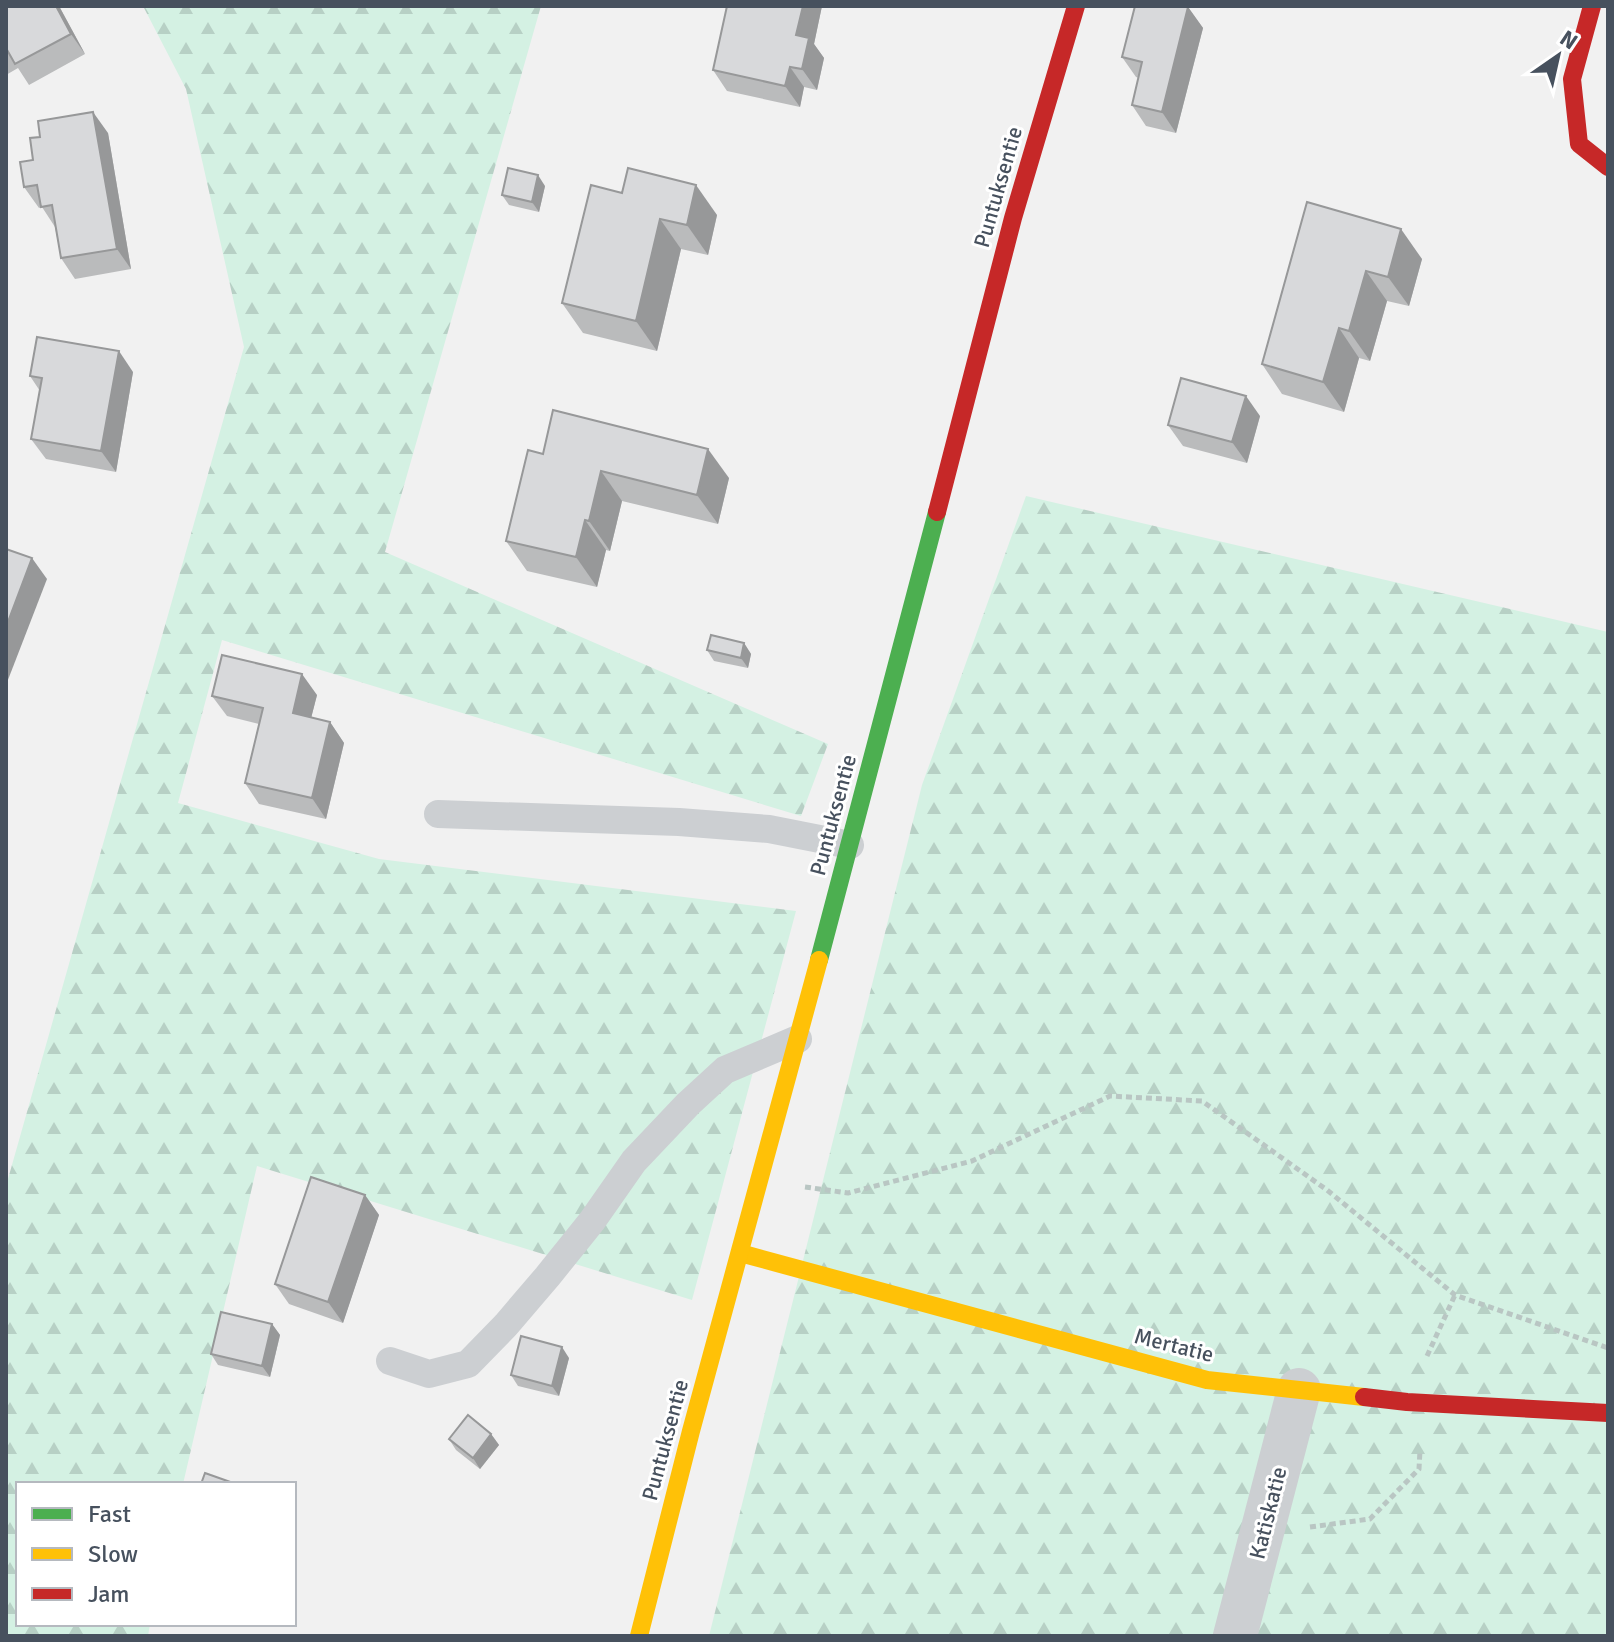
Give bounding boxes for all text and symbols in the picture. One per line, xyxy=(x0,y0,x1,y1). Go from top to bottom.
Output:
north arrow xyxy=(1518,16,1598,96)
text: N xyxy=(1555,24,1583,55)
street label: Puntuksentie xyxy=(968,123,1028,251)
street label: Puntuksentie xyxy=(804,751,862,879)
street label: Mertatie xyxy=(1132,1322,1216,1368)
street label: Puntuksentie xyxy=(636,1376,694,1504)
street label: Katiskatie xyxy=(1243,1464,1293,1562)
legend xyxy=(16,1482,296,1626)
text: Fast xyxy=(88,1499,131,1529)
text: Slow xyxy=(88,1539,138,1569)
text: Jam xyxy=(88,1579,129,1609)

